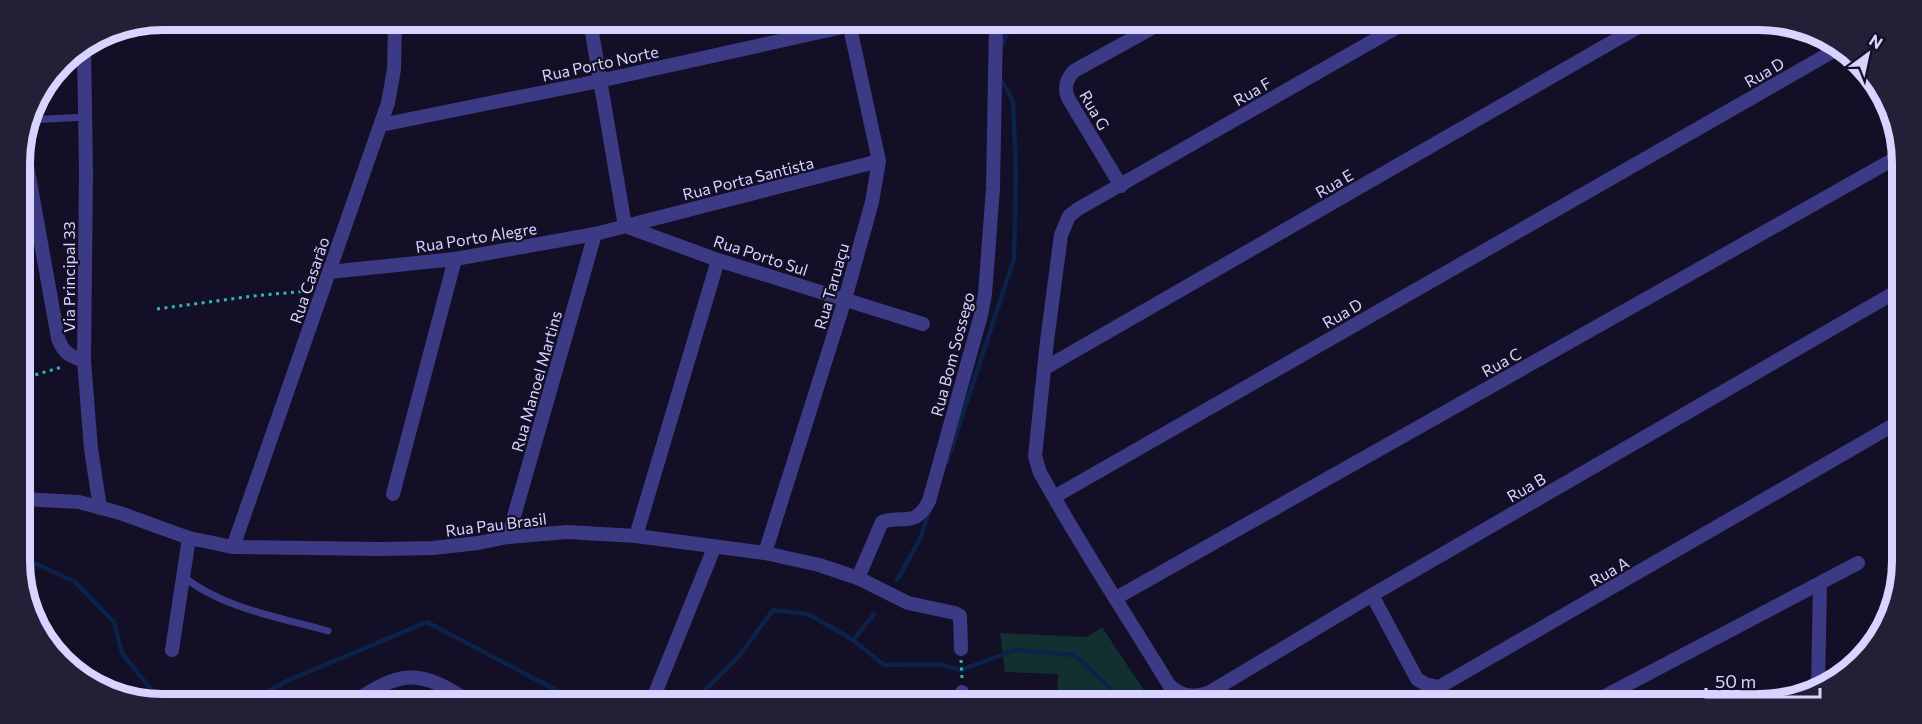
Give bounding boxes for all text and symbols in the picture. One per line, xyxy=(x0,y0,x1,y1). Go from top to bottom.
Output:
north arrow xyxy=(1838,24,1898,84)
text: N xyxy=(1866,30,1887,52)
street label: Rua Porto Norte xyxy=(540,41,660,85)
street label: Rua D xyxy=(1741,53,1787,91)
street label: Rua F xyxy=(1230,73,1274,109)
street label: Rua G xyxy=(1076,87,1114,133)
street label: Rua Porta Santista xyxy=(680,153,816,203)
street label: Rua E xyxy=(1312,165,1356,201)
street label: Rua Porto Alegre xyxy=(414,218,538,256)
street label: Via Principal 33 xyxy=(59,221,78,333)
street label: Rua Porto Sul xyxy=(711,231,811,279)
street label: Rua Casarão xyxy=(285,234,333,326)
street label: Rua Taruaçu xyxy=(810,241,852,331)
street label: Rua Bom Sossego xyxy=(926,290,978,418)
street label: Rua D xyxy=(1319,294,1365,332)
street label: Rua Manoel Martins xyxy=(507,308,565,454)
street label: Rua C xyxy=(1478,344,1524,380)
street label: Rua B xyxy=(1503,468,1549,506)
street label: Rua Pau Brasil xyxy=(444,508,548,540)
street label: Rua A xyxy=(1586,552,1632,590)
scale bar xyxy=(1706,661,1820,699)
text: 50 m xyxy=(1715,670,1756,692)

